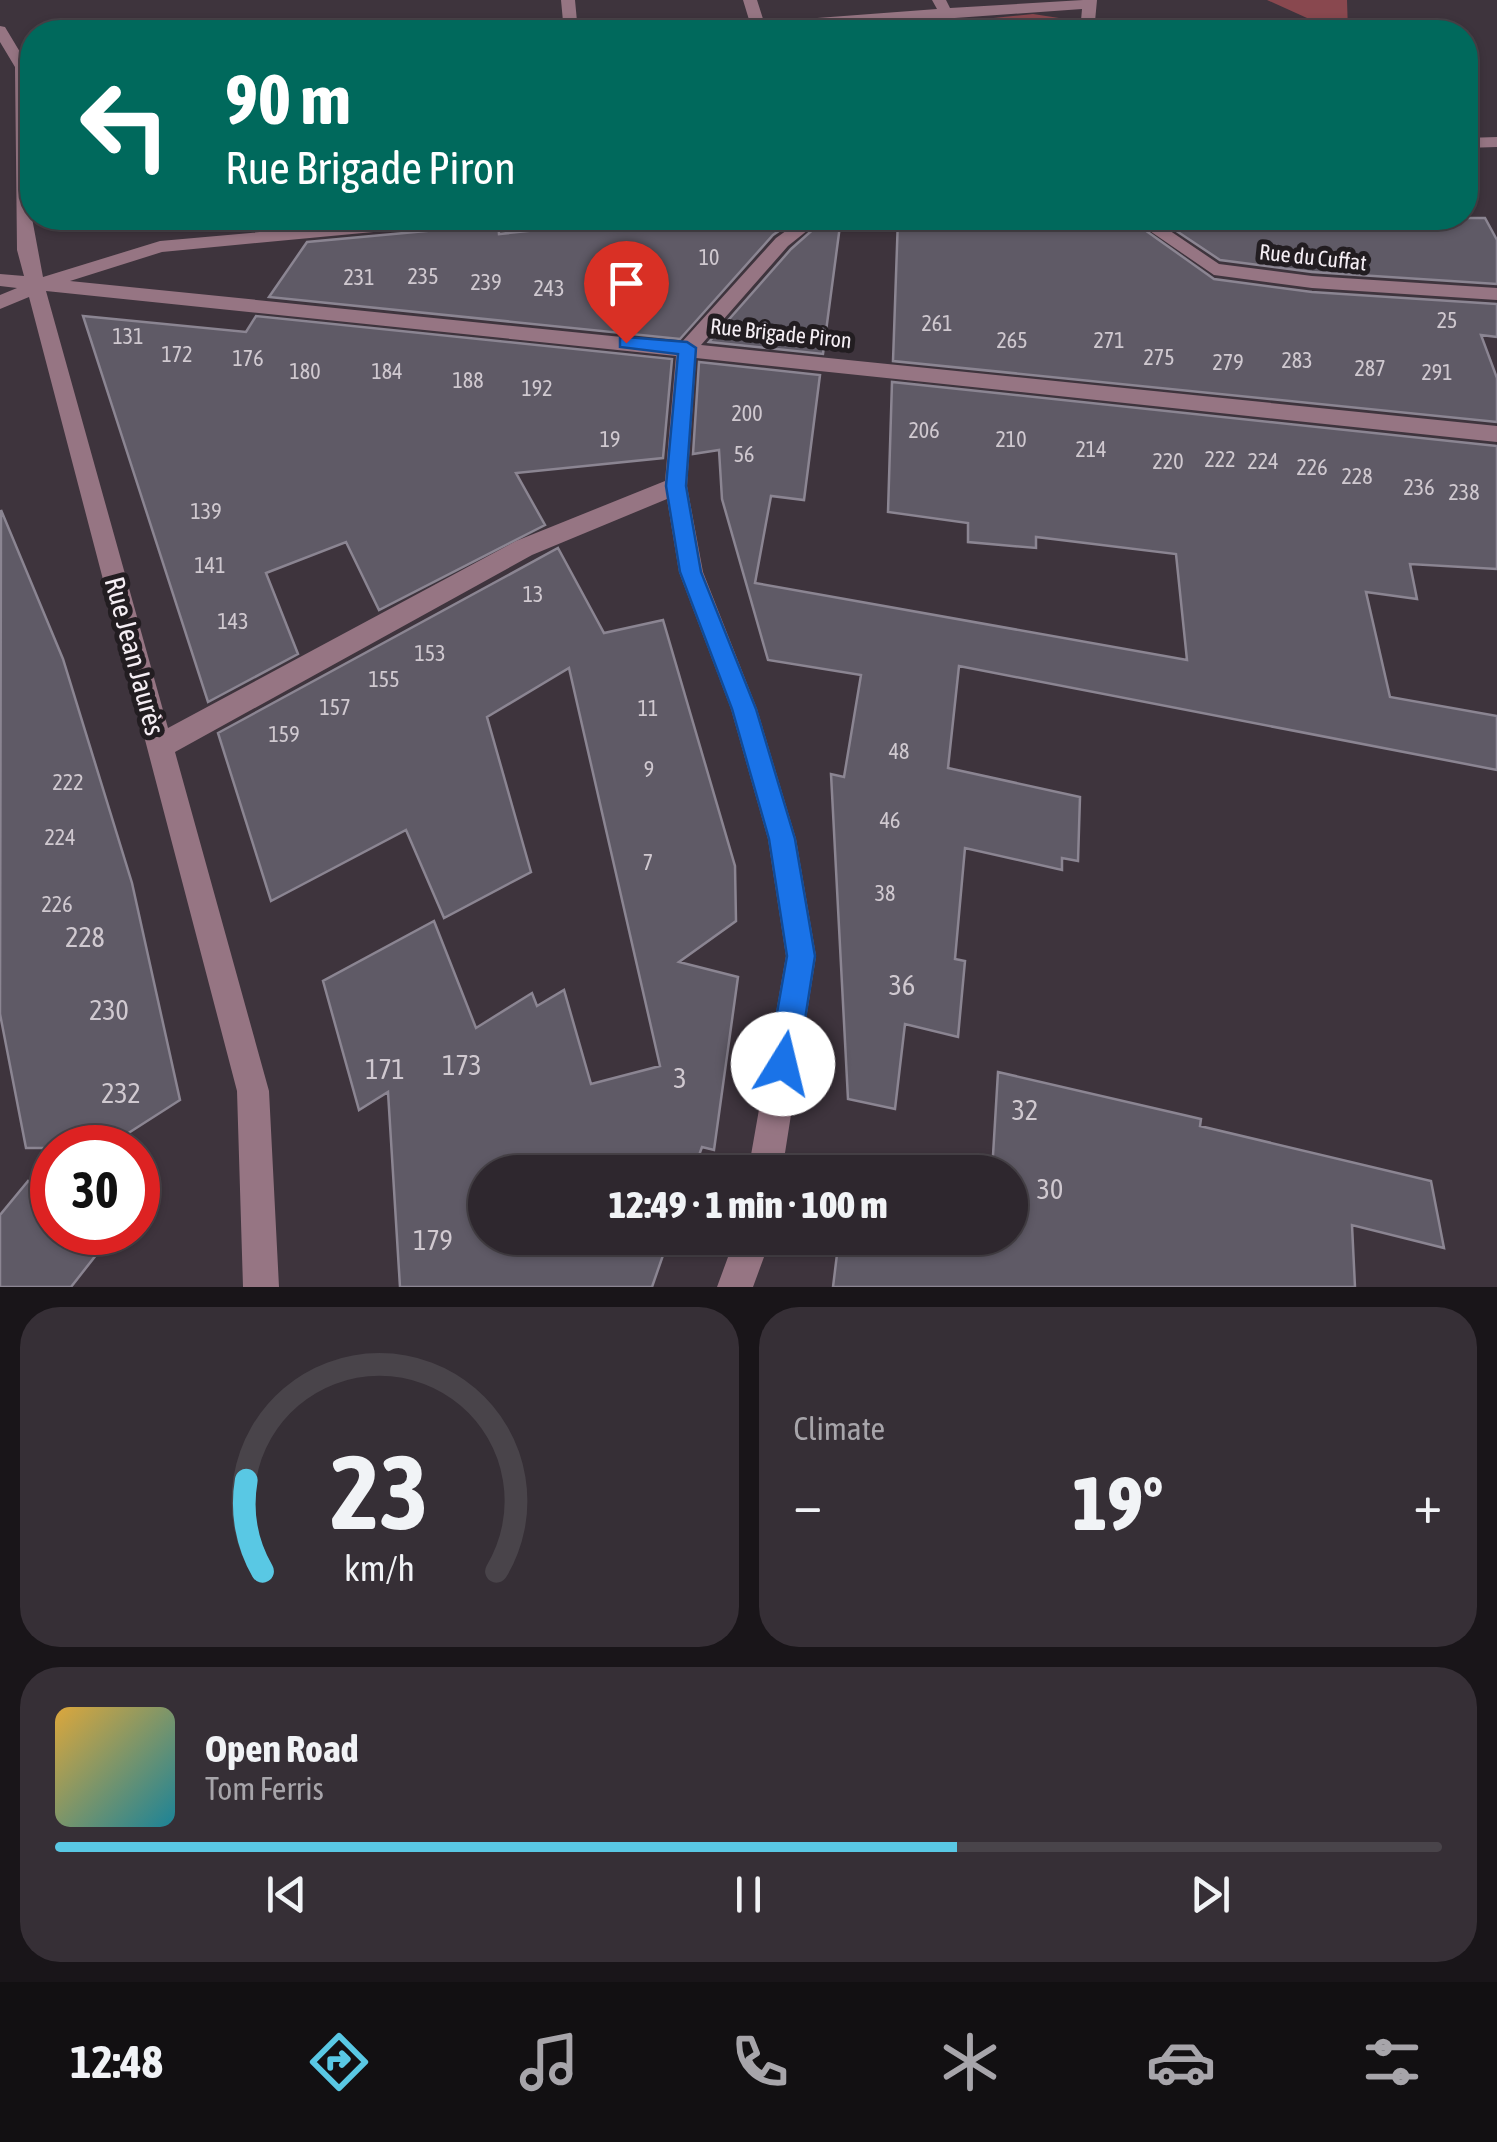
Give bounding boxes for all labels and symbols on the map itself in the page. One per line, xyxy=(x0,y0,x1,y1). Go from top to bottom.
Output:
street label: Rue du Cuffat xyxy=(1258,238,1368,276)
pin xyxy=(584,241,669,344)
house number: 10 xyxy=(699,244,719,270)
house number: 235 xyxy=(407,263,439,289)
house number: 231 xyxy=(343,264,375,290)
house number: 239 xyxy=(470,269,502,295)
house number: 243 xyxy=(533,275,565,301)
house number: 25 xyxy=(1437,307,1457,333)
house number: 261 xyxy=(921,310,953,336)
street label: Rue Brigade Piron xyxy=(709,313,853,353)
house number: 131 xyxy=(112,323,144,349)
house number: 265 xyxy=(996,327,1028,353)
house number: 271 xyxy=(1093,327,1125,353)
house number: 172 xyxy=(161,341,193,367)
house number: 275 xyxy=(1143,344,1175,370)
house number: 176 xyxy=(232,345,264,371)
house number: 283 xyxy=(1281,347,1313,373)
house number: 279 xyxy=(1212,349,1244,375)
house number: 287 xyxy=(1354,355,1386,381)
house number: 180 xyxy=(289,358,321,384)
house number: 184 xyxy=(371,358,403,384)
house number: 291 xyxy=(1421,359,1453,385)
house number: 188 xyxy=(452,367,484,393)
house number: 192 xyxy=(521,375,553,401)
house number: 200 xyxy=(731,400,763,426)
house number: 206 xyxy=(908,417,940,443)
house number: 19 xyxy=(600,426,620,452)
house number: 210 xyxy=(995,426,1027,452)
house number: 214 xyxy=(1075,436,1107,462)
house number: 56 xyxy=(734,441,754,467)
house number: 222 xyxy=(1204,446,1236,472)
house number: 220 xyxy=(1152,448,1184,474)
house number: 224 xyxy=(1247,448,1279,474)
house number: 226 xyxy=(1296,454,1328,480)
house number: 228 xyxy=(1341,463,1373,489)
house number: 236 xyxy=(1403,474,1435,500)
house number: 238 xyxy=(1448,479,1480,505)
house number: 139 xyxy=(190,498,222,524)
house number: 141 xyxy=(194,552,226,578)
street label: Rue Jean Jaurès xyxy=(99,573,171,739)
house number: 13 xyxy=(523,581,543,607)
house number: 143 xyxy=(217,608,249,634)
house number: 153 xyxy=(414,640,446,666)
house number: 155 xyxy=(368,666,400,692)
house number: 157 xyxy=(319,694,351,720)
house number: 11 xyxy=(638,695,658,721)
house number: 159 xyxy=(268,721,300,747)
house number: 48 xyxy=(889,738,909,764)
house number: 9 xyxy=(644,756,654,782)
house number: 222 xyxy=(52,769,84,795)
house number: 46 xyxy=(880,807,900,833)
house number: 224 xyxy=(44,824,76,850)
house number: 7 xyxy=(643,849,653,875)
house number: 38 xyxy=(875,880,895,906)
house number: 226 xyxy=(41,891,73,917)
house number: 228 xyxy=(65,921,105,953)
house number: 36 xyxy=(889,969,915,1001)
house number: 230 xyxy=(89,994,129,1026)
position arrow xyxy=(731,1012,835,1116)
house number: 173 xyxy=(442,1049,482,1081)
house number: 171 xyxy=(365,1053,405,1085)
house number: 3 xyxy=(673,1062,687,1094)
house number: 232 xyxy=(101,1077,141,1109)
house number: 32 xyxy=(1012,1094,1038,1126)
speed limit sign: 30 xyxy=(30,1125,160,1255)
house number: 30 xyxy=(1037,1173,1063,1205)
house number: 179 xyxy=(413,1224,453,1256)

